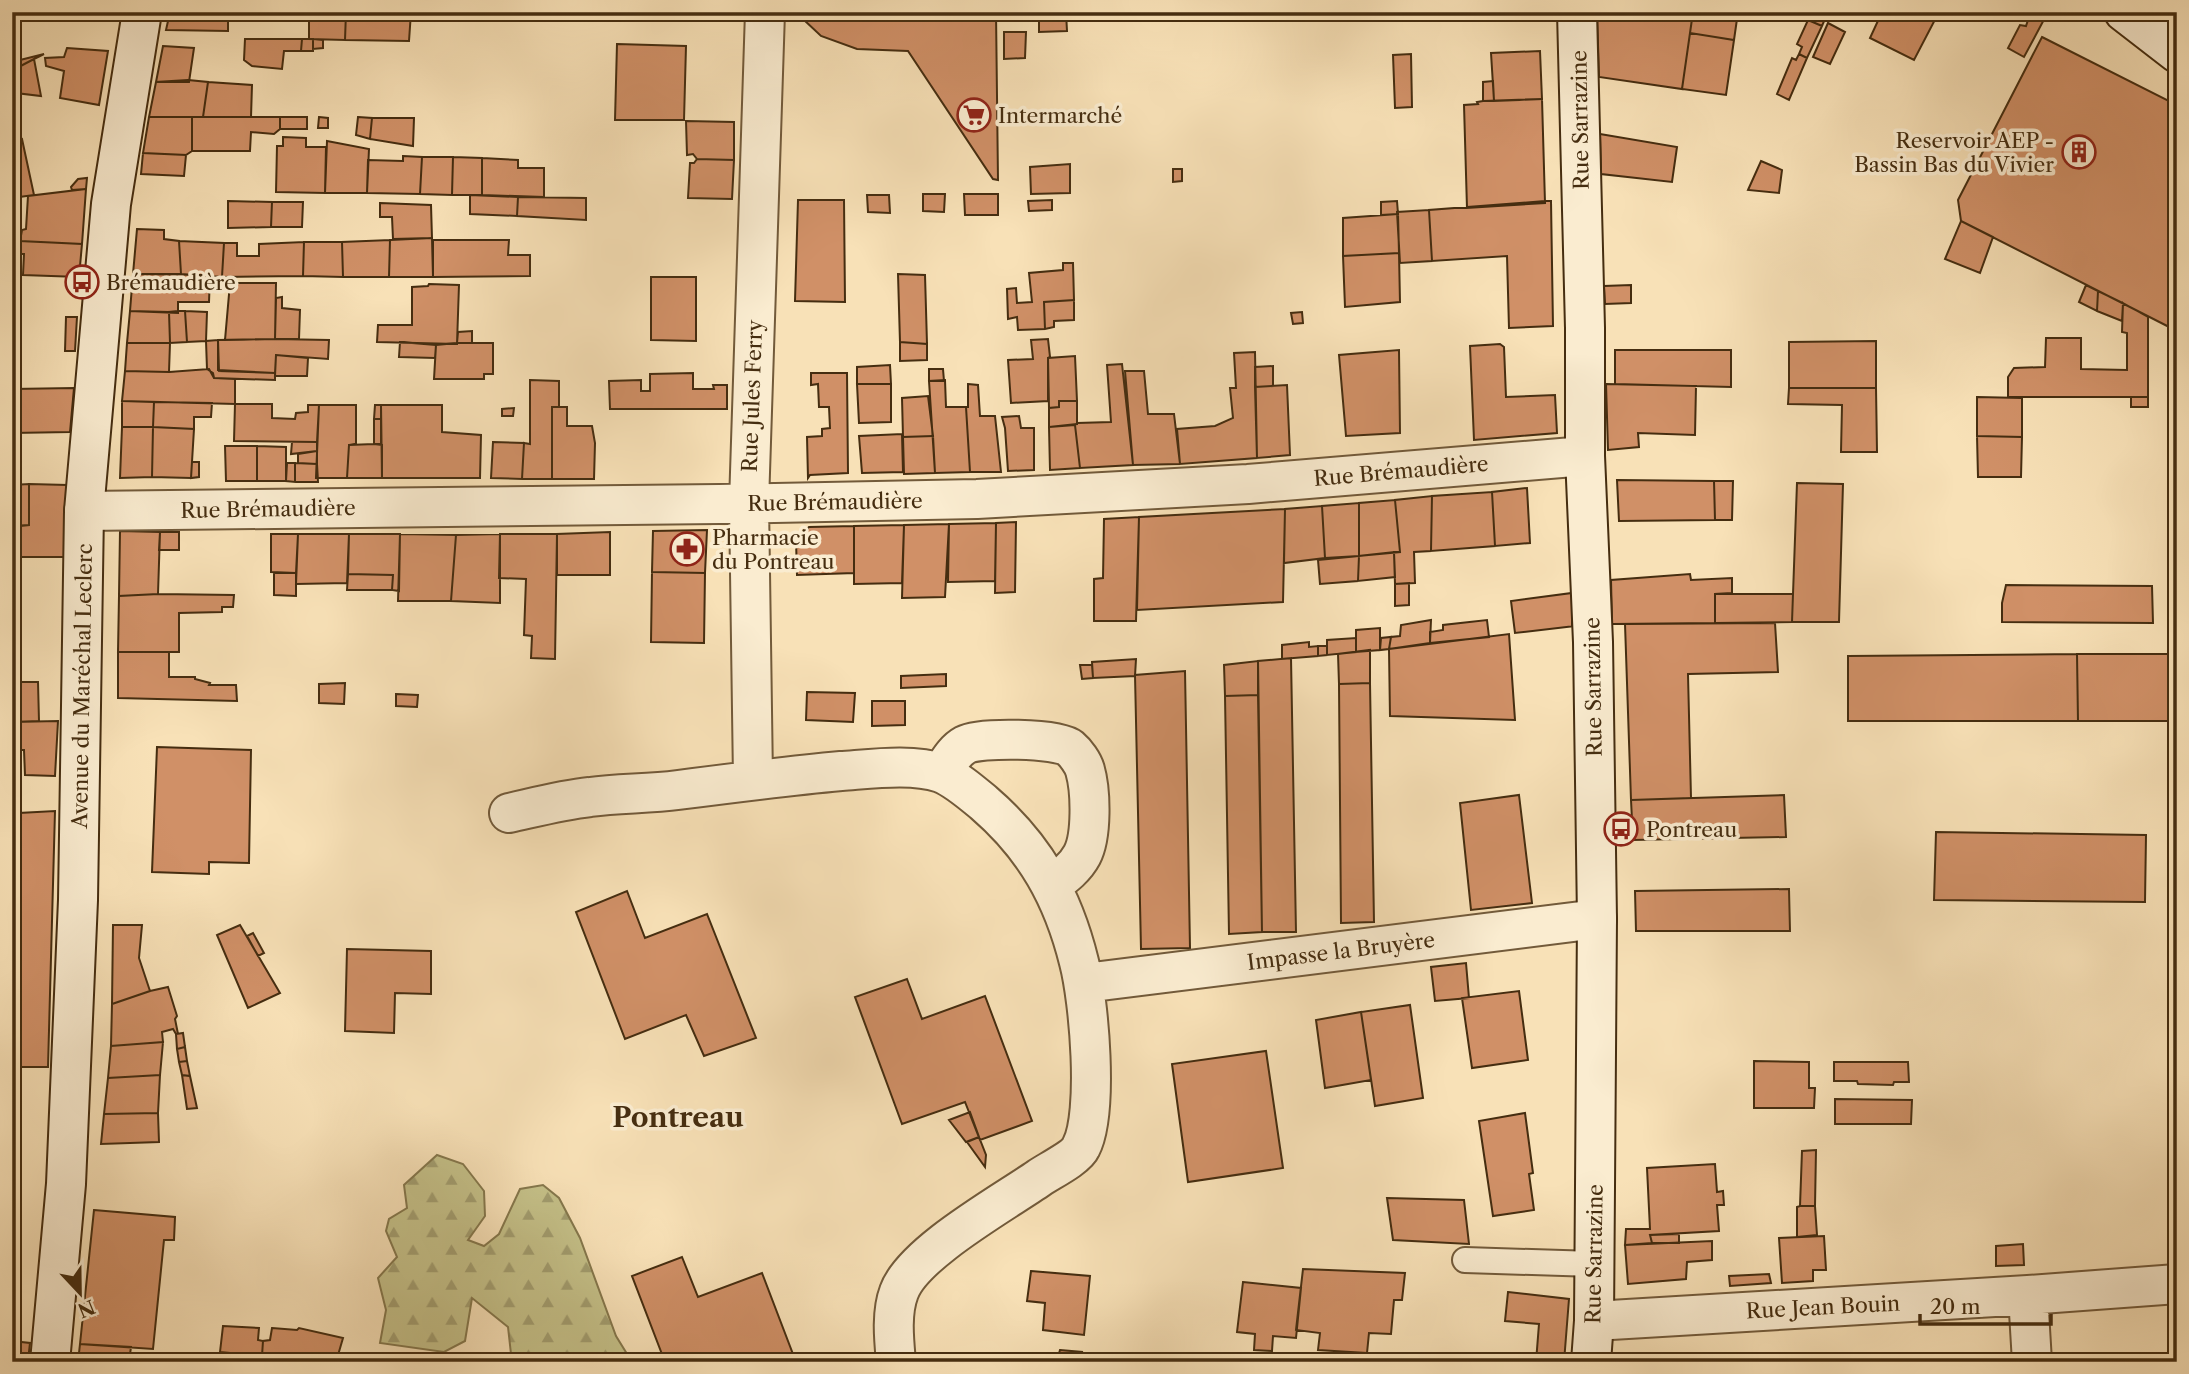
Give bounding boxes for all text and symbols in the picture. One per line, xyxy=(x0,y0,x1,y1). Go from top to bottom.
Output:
street label: Rue Sarrazine xyxy=(1566,50,1594,190)
supermarket icon: Intermarché xyxy=(955,96,993,134)
place label: Intermarché xyxy=(998,103,1122,128)
place label: Reservoir AEP - Bassin Bas du Vivier xyxy=(1854,128,2054,177)
building icon: Reservoir AEP - Bassin Bas du Vivier xyxy=(2060,133,2098,171)
bus stop icon: Brémaudière xyxy=(63,263,101,301)
place label: Brémaudière xyxy=(106,270,236,295)
street label: Rue Jules Ferry xyxy=(737,319,767,473)
street label: Rue Brémaudière xyxy=(1313,451,1489,491)
street label: Rue Brémaudière xyxy=(747,488,923,516)
street label: Rue Brémaudière xyxy=(180,495,356,523)
place label: Pharmacie du Pontreau xyxy=(712,525,835,574)
pharmacy icon: Pharmacie du Pontreau xyxy=(668,530,706,568)
street label: Avenue du Maréchal Leclerc xyxy=(67,543,97,830)
street label: Rue Sarrazine xyxy=(1579,617,1607,757)
bus stop icon: Pontreau xyxy=(1602,810,1640,848)
place label: Pontreau xyxy=(1646,817,1737,842)
street label: Impasse la Bruyère xyxy=(1246,927,1436,975)
district label: Pontreau xyxy=(612,1100,744,1134)
street label: Rue Sarrazine xyxy=(1580,1184,1608,1324)
north arrow xyxy=(46,1258,116,1328)
scale bar xyxy=(1920,1283,2051,1327)
street label: Rue Jean Bouin xyxy=(1745,1290,1901,1324)
text: 20 m xyxy=(1930,1294,1981,1319)
text: N xyxy=(74,1295,98,1322)

